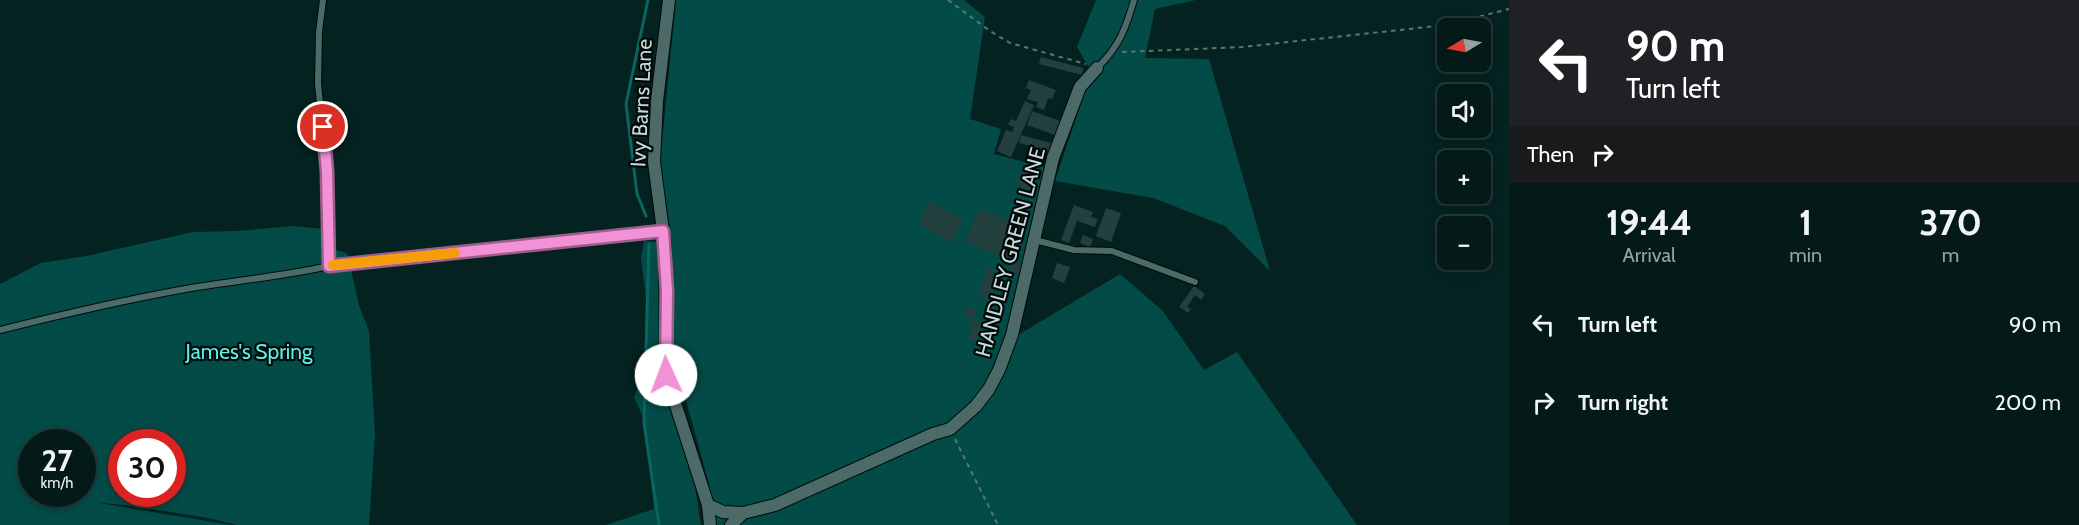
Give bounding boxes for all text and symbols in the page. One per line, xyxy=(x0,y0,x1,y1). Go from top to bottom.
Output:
north arrow xyxy=(1437,18,1491,72)
map controls xyxy=(1437,18,1491,270)
text: 90 m xyxy=(1626,20,1725,72)
icon: left xyxy=(1527,24,1605,102)
street label: Ivy Barns Lane xyxy=(625,38,657,168)
text: Turn left xyxy=(1626,72,1720,105)
button: sound xyxy=(1437,84,1491,138)
pin xyxy=(297,101,348,152)
icon: arrive xyxy=(306,110,339,143)
icon: right xyxy=(1586,138,1619,171)
text: Then xyxy=(1527,141,1574,168)
street label: HANDLEY GREEN LANE xyxy=(970,144,1050,360)
button: + xyxy=(1437,150,1491,204)
text: 19:44 xyxy=(1606,200,1692,244)
text: 1 xyxy=(1799,200,1812,244)
text: 370 xyxy=(1919,200,1982,244)
button: − xyxy=(1437,216,1491,270)
text: Arrival xyxy=(1622,243,1676,267)
text: min xyxy=(1789,243,1822,267)
text: m xyxy=(1942,243,1959,267)
icon: left xyxy=(1527,308,1560,341)
text: Turn left xyxy=(1578,311,1657,338)
text: 90 m xyxy=(2009,311,2061,338)
park label: James's Spring xyxy=(185,339,313,364)
position arrow xyxy=(634,343,698,407)
icon: right xyxy=(1527,386,1560,419)
text: Turn right xyxy=(1578,389,1668,416)
text: 200 m xyxy=(1995,389,2061,416)
speed limit sign: 30 xyxy=(108,429,186,507)
text: 27 xyxy=(41,442,73,479)
text: km/h xyxy=(41,474,73,492)

